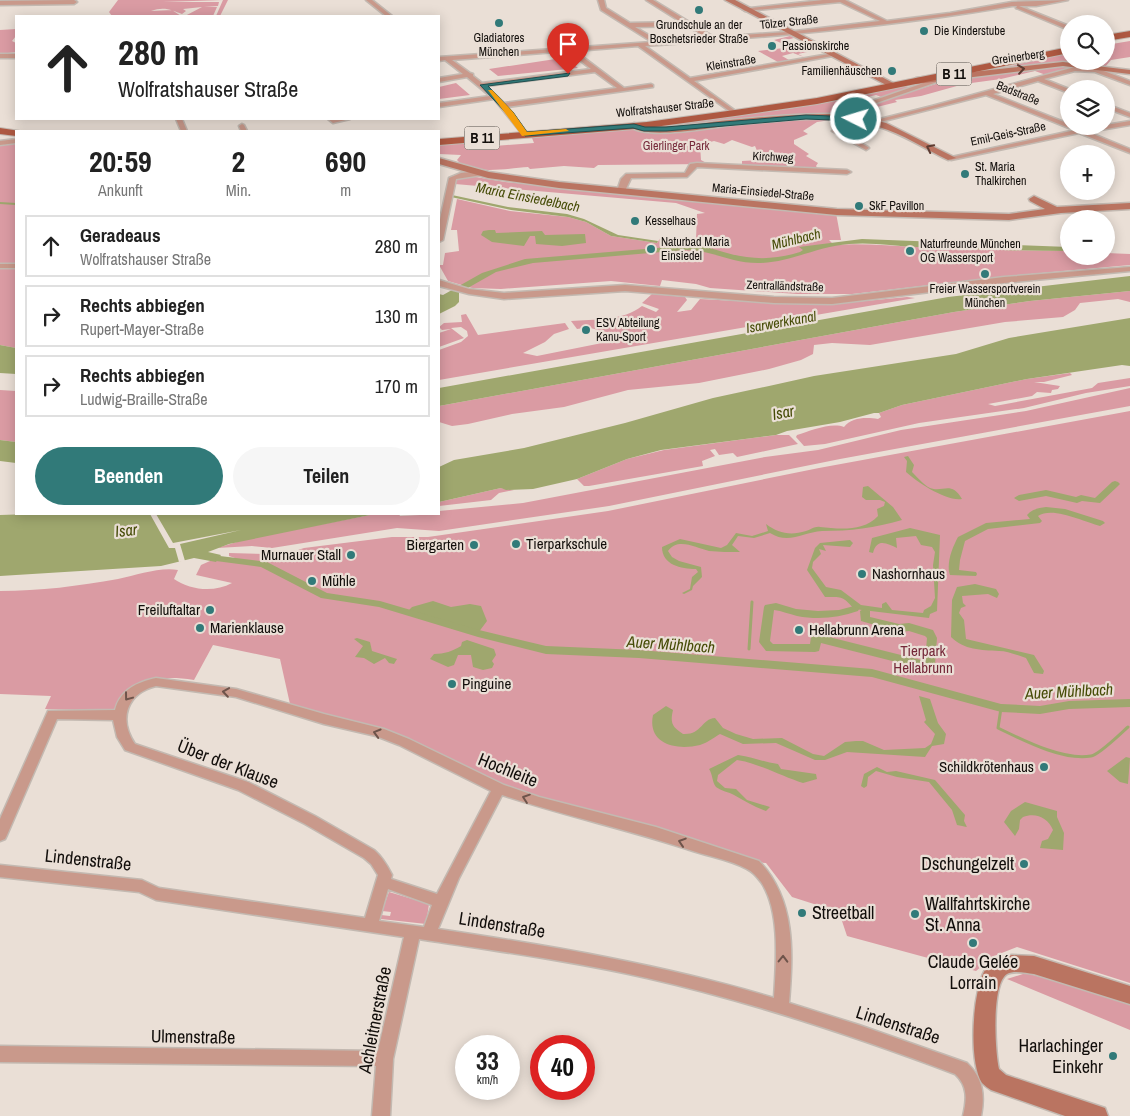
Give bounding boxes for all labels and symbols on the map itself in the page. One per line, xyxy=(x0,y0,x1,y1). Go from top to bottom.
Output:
marker: Grundschule an der Boschetsrieder Straße xyxy=(693,4,705,16)
street label: Tölzer Straße xyxy=(759,11,819,33)
marker: Gladiatores München xyxy=(493,17,505,29)
place label: Grundschule an der Boschetsrieder Straße xyxy=(650,17,748,47)
pin xyxy=(547,23,589,74)
place label: Die Kinderstube xyxy=(934,23,1005,39)
marker: Die Kinderstube xyxy=(918,25,930,37)
place label: Gladiatores München xyxy=(474,30,525,60)
place label: Passionskirche xyxy=(782,38,849,54)
marker: Passionskirche xyxy=(766,40,778,52)
street label: Greinerberg xyxy=(991,45,1046,69)
street label: Kleinstraße xyxy=(705,51,757,75)
road number: B 11 xyxy=(936,62,972,86)
place label: Familienhäuschen xyxy=(802,63,882,79)
marker: Familienhäuschen xyxy=(886,65,898,77)
one-way arrow xyxy=(1017,65,1026,75)
street label: Badstraße xyxy=(994,77,1042,109)
position arrow xyxy=(829,92,881,144)
street label: Wolfratshauser Straße xyxy=(615,95,715,121)
street label: Emil-Geis-Straße xyxy=(969,118,1047,150)
road number: B 11 xyxy=(464,126,500,150)
park label: Gierlinger Park xyxy=(643,138,709,154)
one-way arrow xyxy=(926,144,935,154)
street label: Kirchweg xyxy=(752,148,794,166)
place label: St. Maria Thalkirchen xyxy=(975,159,1026,189)
marker: St. Maria Thalkirchen xyxy=(959,168,971,180)
water label: Maria Einsiedelbach xyxy=(475,178,581,216)
street label: Maria-Einsiedel-Straße xyxy=(711,180,815,204)
place label: SkF Pavillon xyxy=(869,198,924,214)
marker: SkF Pavillon xyxy=(853,200,865,212)
place label: Kesselhaus xyxy=(645,213,696,229)
marker: Kesselhaus xyxy=(629,215,641,227)
water label: Mühlbach xyxy=(770,224,822,254)
place label: Naturbad Maria Einsiedel xyxy=(661,234,730,264)
place label: Naturfreunde München OG Wassersport xyxy=(920,236,1021,266)
marker: Naturbad Maria Einsiedel xyxy=(645,243,657,255)
marker: Naturfreunde München OG Wassersport xyxy=(904,245,916,257)
marker: Freier Wassersportverein München xyxy=(979,268,991,280)
street label: Zentralländstraße xyxy=(746,277,824,295)
place label: Freier Wassersportverein München xyxy=(929,281,1041,311)
water label: Isarwerkkanal xyxy=(745,307,818,337)
place label: ESV Abteilung Kanu-Sport xyxy=(596,315,660,345)
marker: ESV Abteilung Kanu-Sport xyxy=(580,324,592,336)
water label: Isar xyxy=(770,399,796,425)
water label: Isar xyxy=(114,518,139,542)
place label: Tierparkschule xyxy=(526,533,607,554)
place label: Biergarten xyxy=(407,534,464,555)
marker: Tierparkschule xyxy=(510,538,522,550)
marker: Biergarten xyxy=(468,539,480,551)
place label: Murnauer Stall xyxy=(261,544,341,565)
marker: Murnauer Stall xyxy=(345,549,357,561)
place label: Nashornhaus xyxy=(872,563,945,584)
marker: Nashornhaus xyxy=(856,568,868,580)
place label: Mühle xyxy=(322,570,356,591)
marker: Mühle xyxy=(306,575,318,587)
place label: Freiluftaltar xyxy=(138,599,200,620)
marker: Freiluftaltar xyxy=(204,604,216,616)
place label: Marienklause xyxy=(210,617,284,638)
place label: Hellabrunn Arena xyxy=(809,619,904,640)
marker: Marienklause xyxy=(194,622,206,634)
marker: Hellabrunn Arena xyxy=(793,624,805,636)
water label: Auer Mühlbach xyxy=(625,630,716,658)
park label: Tierpark Hellabrunn xyxy=(893,640,953,678)
place label: Pinguine xyxy=(462,673,511,694)
marker: Pinguine xyxy=(446,678,458,690)
water label: Auer Mühlbach xyxy=(1023,678,1114,704)
one-way arrow xyxy=(222,687,231,697)
one-way arrow xyxy=(125,692,134,701)
one-way arrow xyxy=(374,728,382,738)
street label: Über der Klause xyxy=(174,733,282,794)
street label: Hochleite xyxy=(475,746,542,793)
place label: Schildkrötenhaus xyxy=(939,756,1034,777)
marker: Schildkrötenhaus xyxy=(1038,761,1050,773)
one-way arrow xyxy=(522,794,530,804)
one-way arrow xyxy=(678,837,687,847)
street label: Lindenstraße xyxy=(43,843,133,876)
place label: Dschungelzelt xyxy=(921,851,1014,876)
marker: Dschungelzelt xyxy=(1018,858,1030,870)
place label: Wallfahrtskirche St. Anna xyxy=(925,891,1030,937)
place label: Streetball xyxy=(812,900,874,925)
street label: Lindenstraße xyxy=(457,905,547,944)
marker: Streetball xyxy=(796,907,808,919)
marker: Wallfahrtskirche St. Anna xyxy=(909,908,921,920)
marker: Claude Gelée Lorrain xyxy=(967,937,979,949)
place label: Claude Gelée Lorrain xyxy=(928,949,1018,995)
one-way arrow xyxy=(777,955,788,963)
street label: Achleitnerstraße xyxy=(352,964,397,1076)
street label: Lindenstraße xyxy=(853,999,943,1050)
street label: Ulmenstraße xyxy=(151,1023,235,1050)
place label: Harlachinger Einkehr xyxy=(1019,1033,1103,1079)
speed limit sign: 40 xyxy=(530,1035,595,1100)
marker: Harlachinger Einkehr xyxy=(1107,1050,1119,1062)

